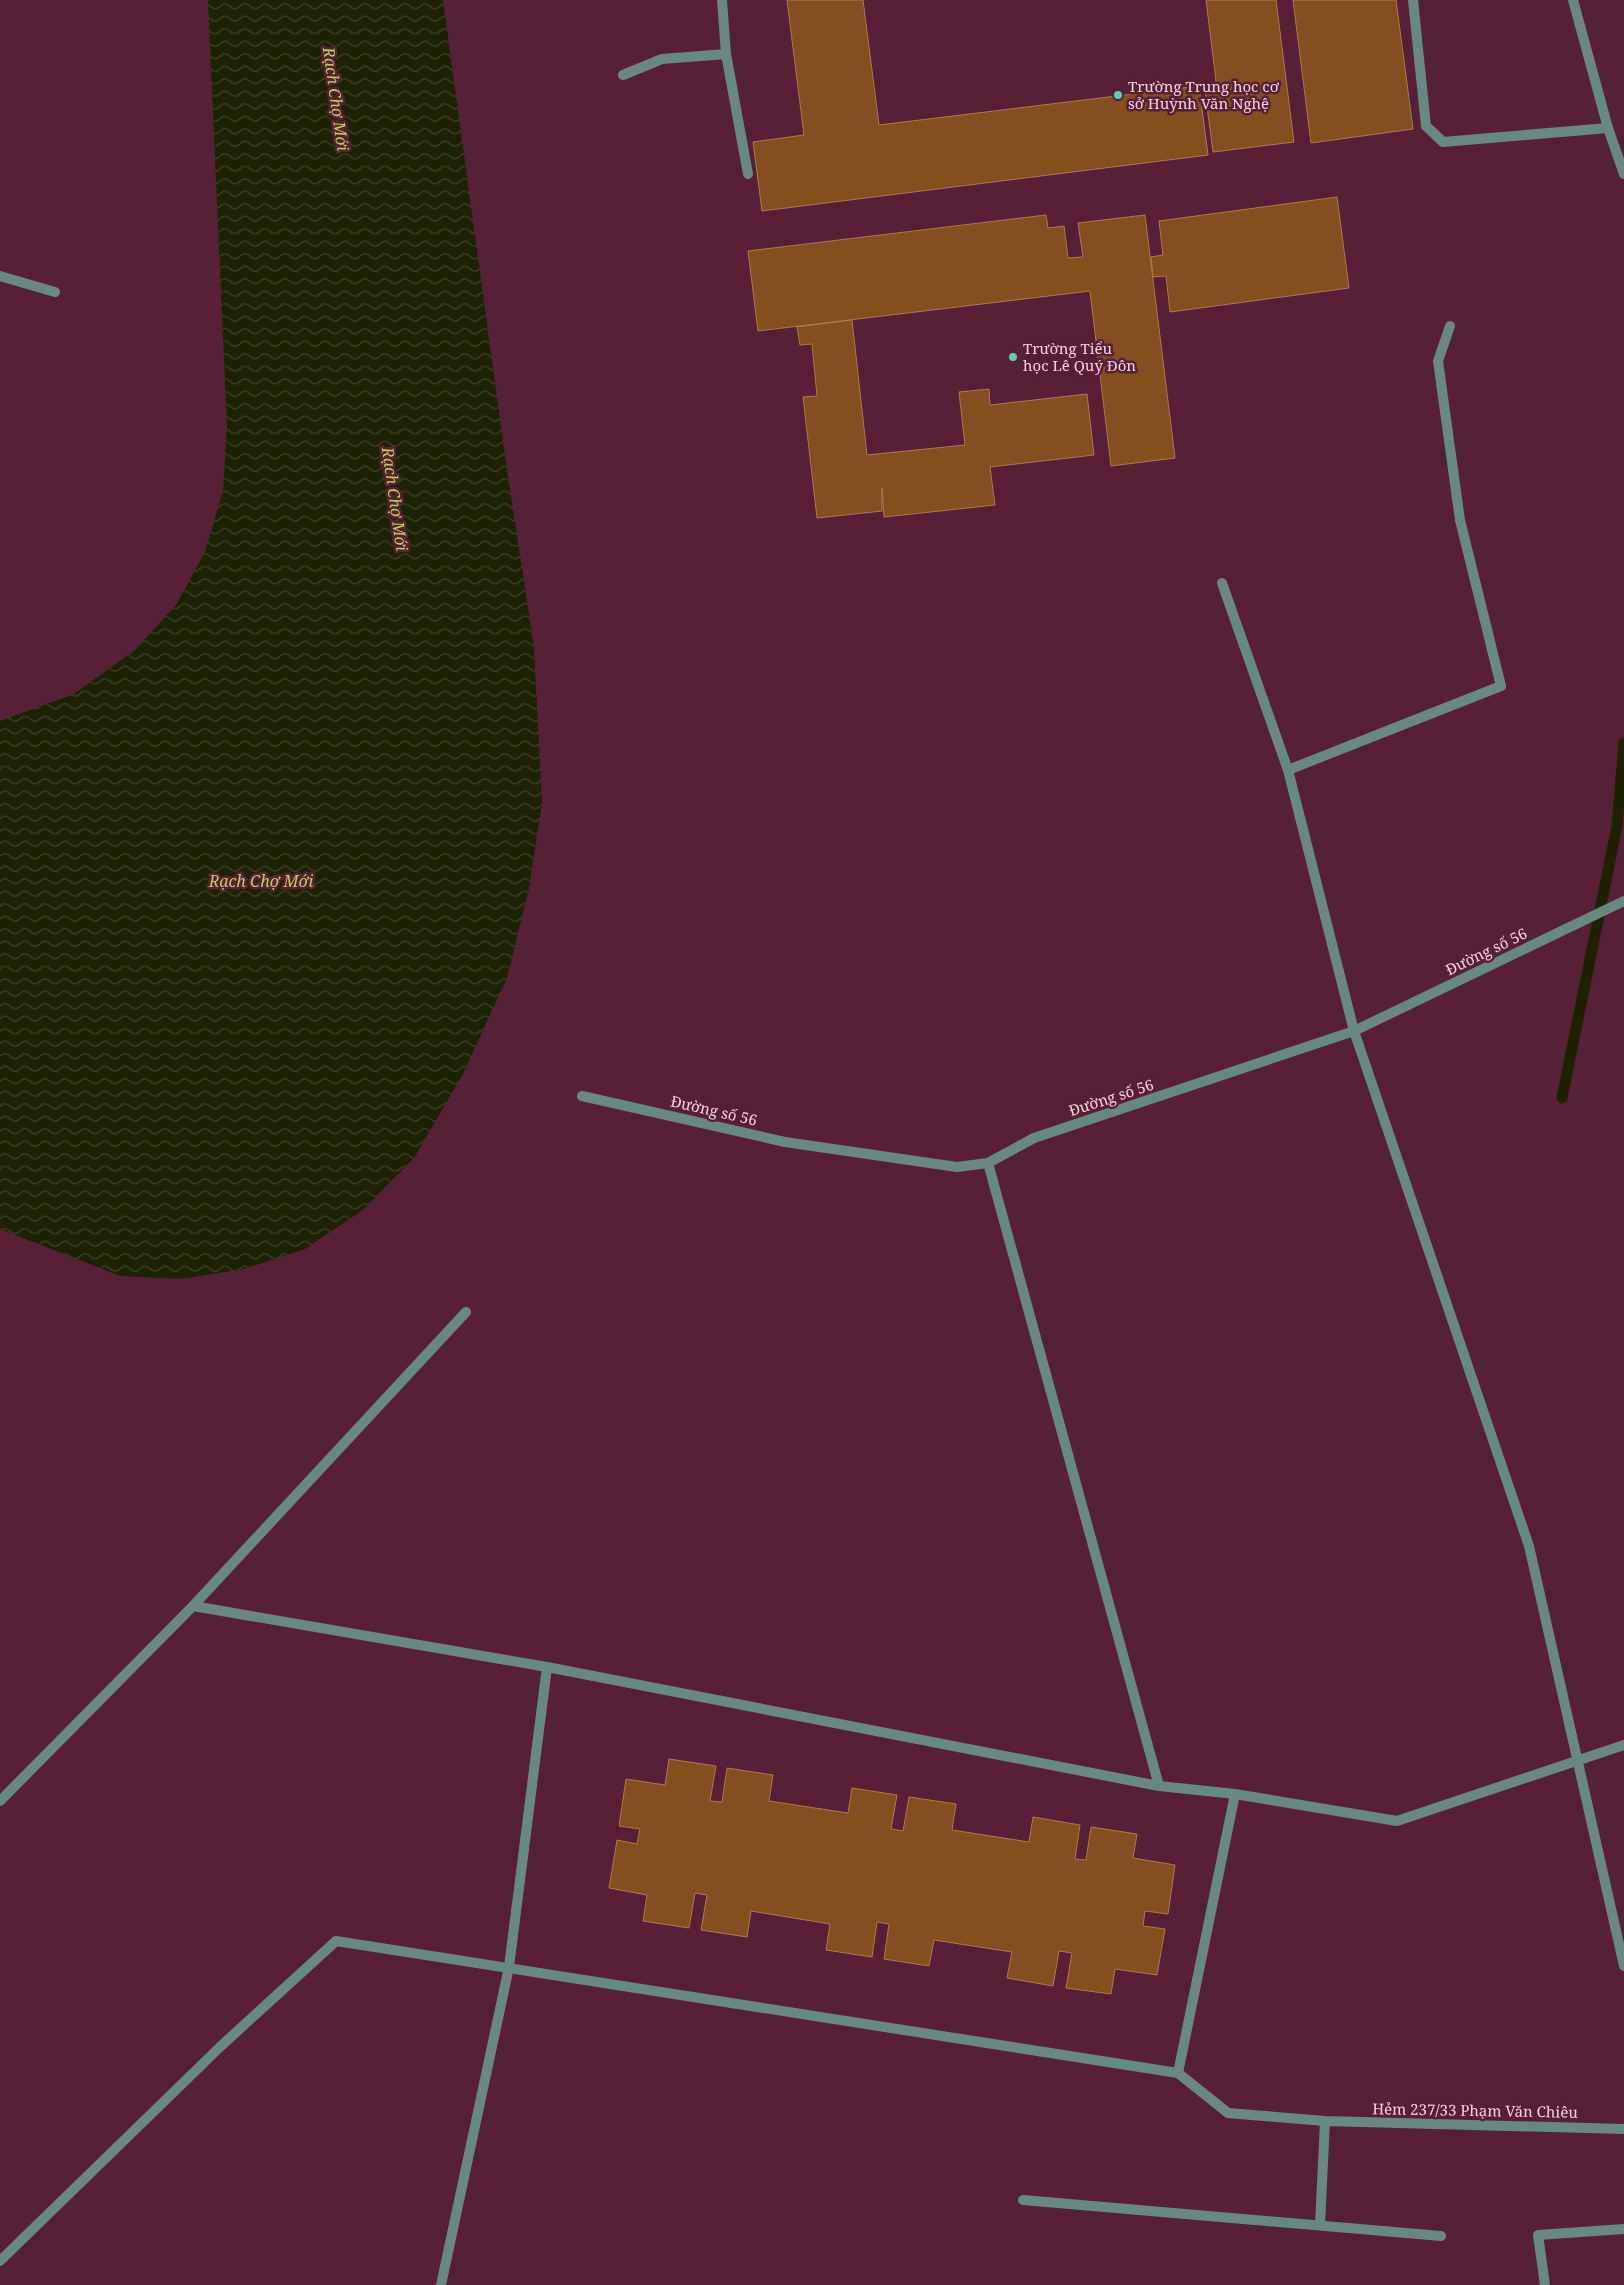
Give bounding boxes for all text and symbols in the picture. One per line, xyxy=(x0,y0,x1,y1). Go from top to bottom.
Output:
water label: Rạch Chợ Mới xyxy=(318,45,354,152)
place label: Trường Trung học cơ sở Huỳnh Văn Nghệ xyxy=(1128,76,1280,113)
marker: Trường Trung học cơ sở Huỳnh Văn Nghệ xyxy=(1112,89,1124,101)
place label: Trường Tiểu học Lê Quý Đôn xyxy=(1023,338,1136,375)
marker: Trường Tiểu học Lê Quý Đôn xyxy=(1007,351,1019,363)
water label: Rạch Chợ Mới xyxy=(377,445,413,552)
water label: Rạch Chợ Mới xyxy=(208,870,313,892)
street label: Đường số 56 xyxy=(1442,923,1530,979)
street label: Đường số 56 xyxy=(1066,1074,1156,1120)
street label: Đường số 56 xyxy=(669,1090,759,1130)
street label: Hẻm 237/33 Phạm Văn Chiêu xyxy=(1372,2098,1578,2122)

